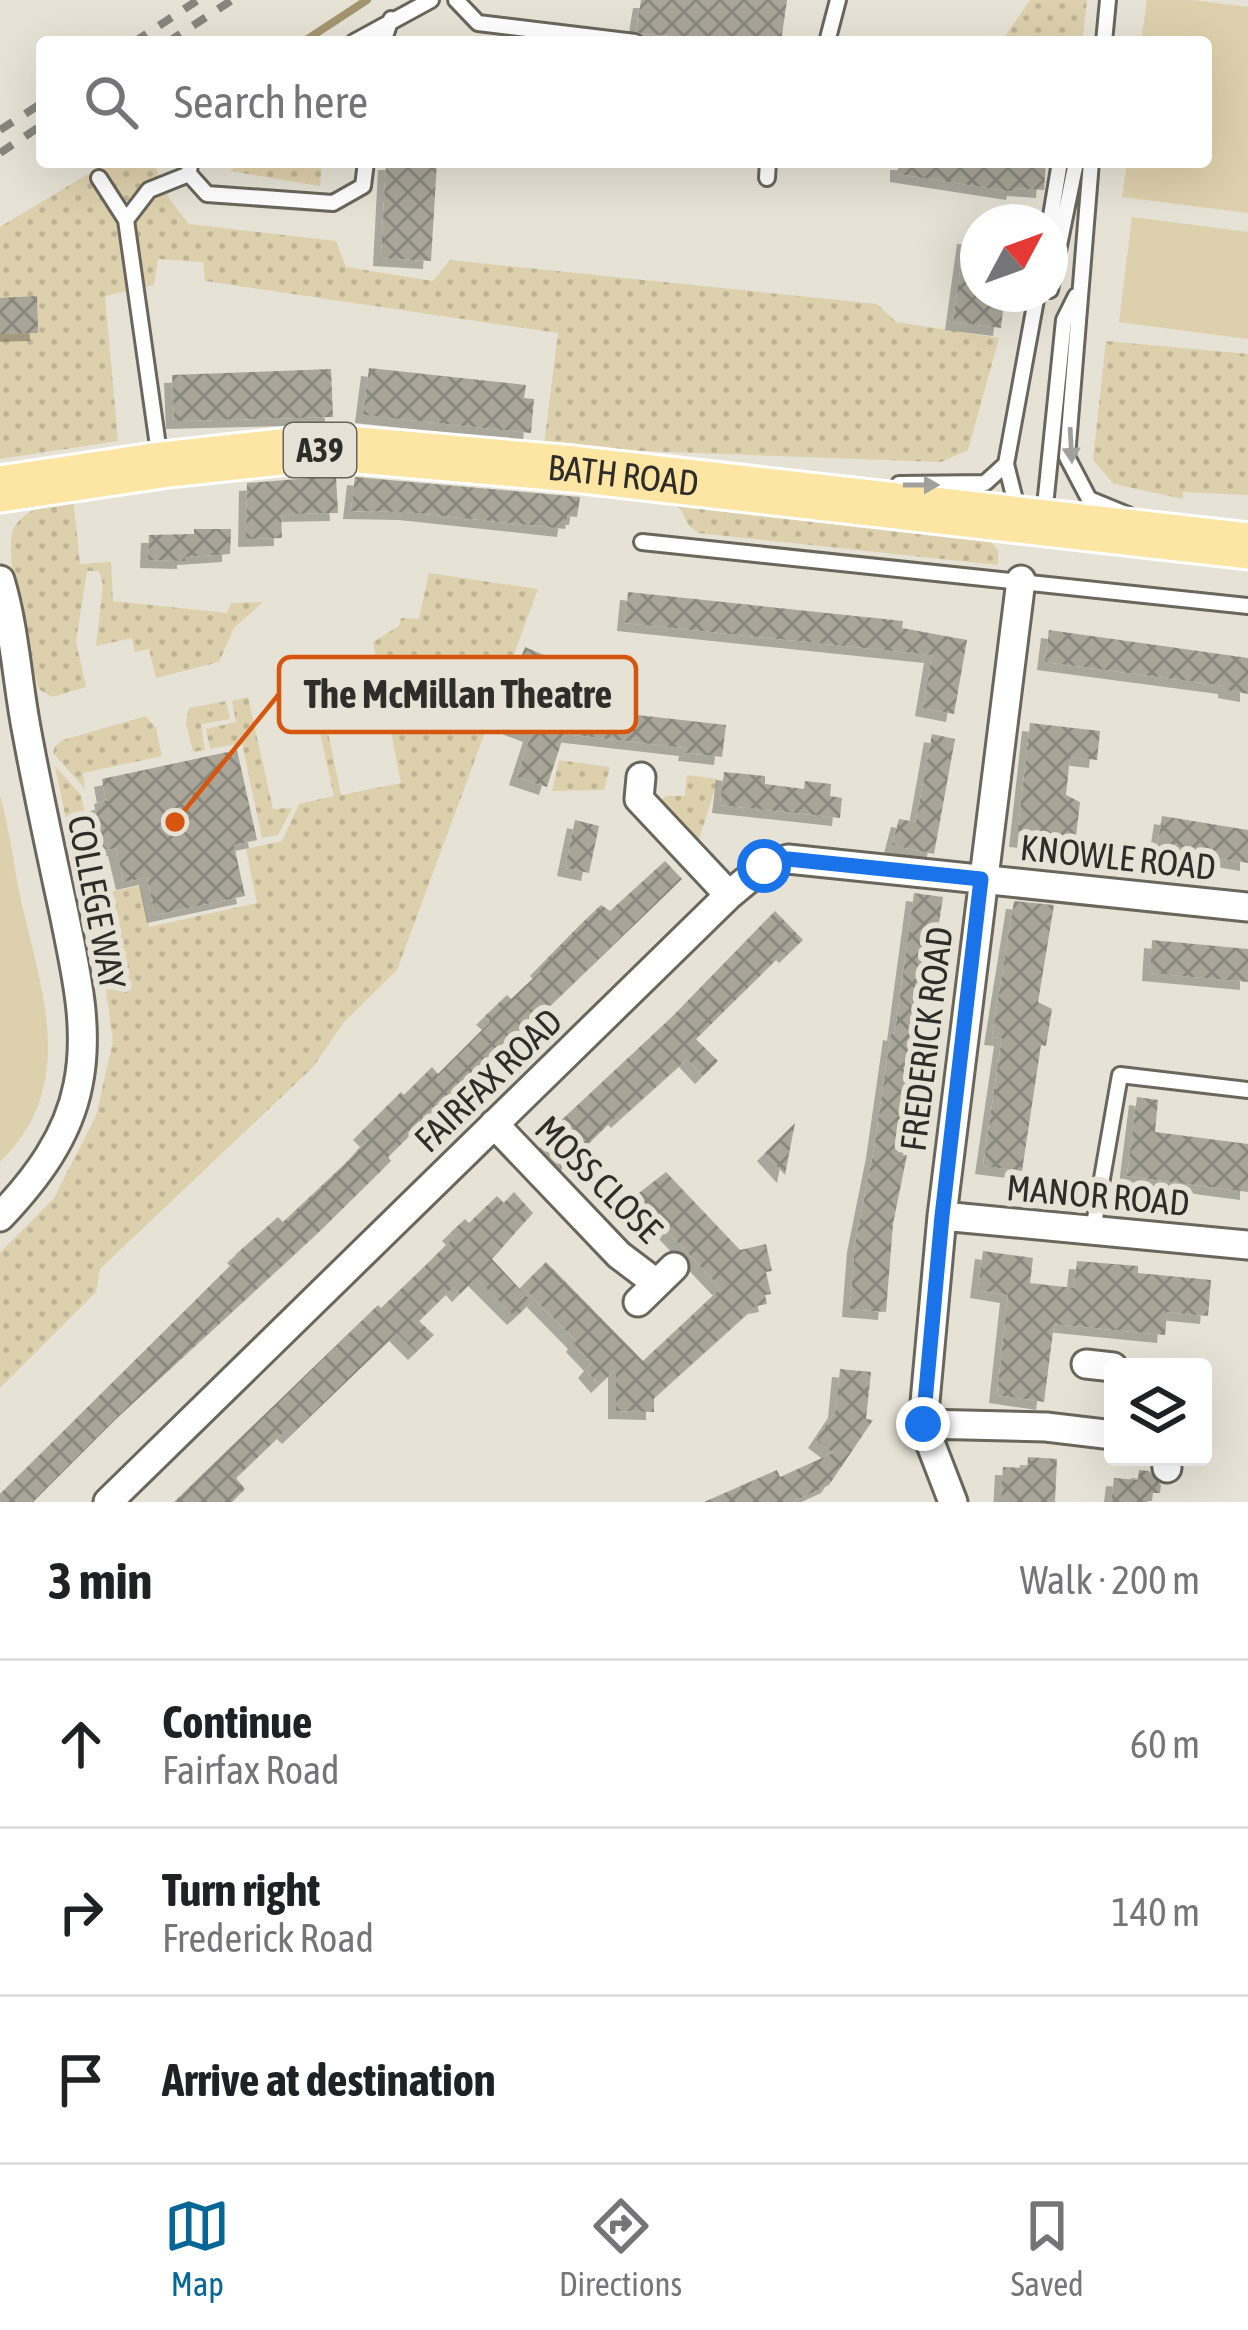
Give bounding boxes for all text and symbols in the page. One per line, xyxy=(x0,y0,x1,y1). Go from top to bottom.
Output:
search box xyxy=(36,36,1212,168)
icon: search xyxy=(78,69,144,135)
text: Search here xyxy=(174,76,368,128)
north arrow xyxy=(960,204,1068,312)
road number: A39 xyxy=(284,423,356,477)
one-way arrow xyxy=(1062,427,1081,465)
street label: BATH ROAD xyxy=(546,446,701,504)
one-way arrow xyxy=(903,475,941,495)
callout: The McMillan Theatre xyxy=(279,657,636,732)
text: The McMillan Theatre xyxy=(304,672,612,716)
street label: COLLEGE WAY xyxy=(60,811,134,993)
street label: KNOWLE ROAD xyxy=(1018,826,1218,888)
route start xyxy=(737,839,791,893)
street label: FREDERICK ROAD xyxy=(891,924,961,1154)
street label: FAIRFAX ROAD xyxy=(406,1000,570,1160)
street label: MOSS CLOSE xyxy=(527,1107,671,1251)
street label: MANOR ROAD xyxy=(1005,1166,1191,1224)
map controls xyxy=(1104,1358,1212,1466)
button: layers xyxy=(1104,1358,1212,1466)
route end xyxy=(896,1397,950,1451)
text: 3 min xyxy=(48,1551,152,1610)
text: Walk · 200 m xyxy=(1020,1558,1200,1602)
text: Continue xyxy=(162,1696,313,1748)
icon: ahead xyxy=(48,1711,114,1777)
text: 60 m xyxy=(1130,1722,1200,1766)
text: Fairfax Road xyxy=(162,1748,340,1792)
text: Turn right xyxy=(162,1864,320,1916)
icon: right xyxy=(48,1879,114,1945)
text: 140 m xyxy=(1112,1890,1200,1934)
text: Frederick Road xyxy=(162,1916,374,1960)
icon: arrive xyxy=(48,2047,114,2113)
text: Arrive at destination xyxy=(162,2054,496,2106)
tab: Map xyxy=(164,2193,230,2303)
tab: Directions xyxy=(559,2193,682,2303)
tab: Saved xyxy=(1011,2193,1084,2303)

